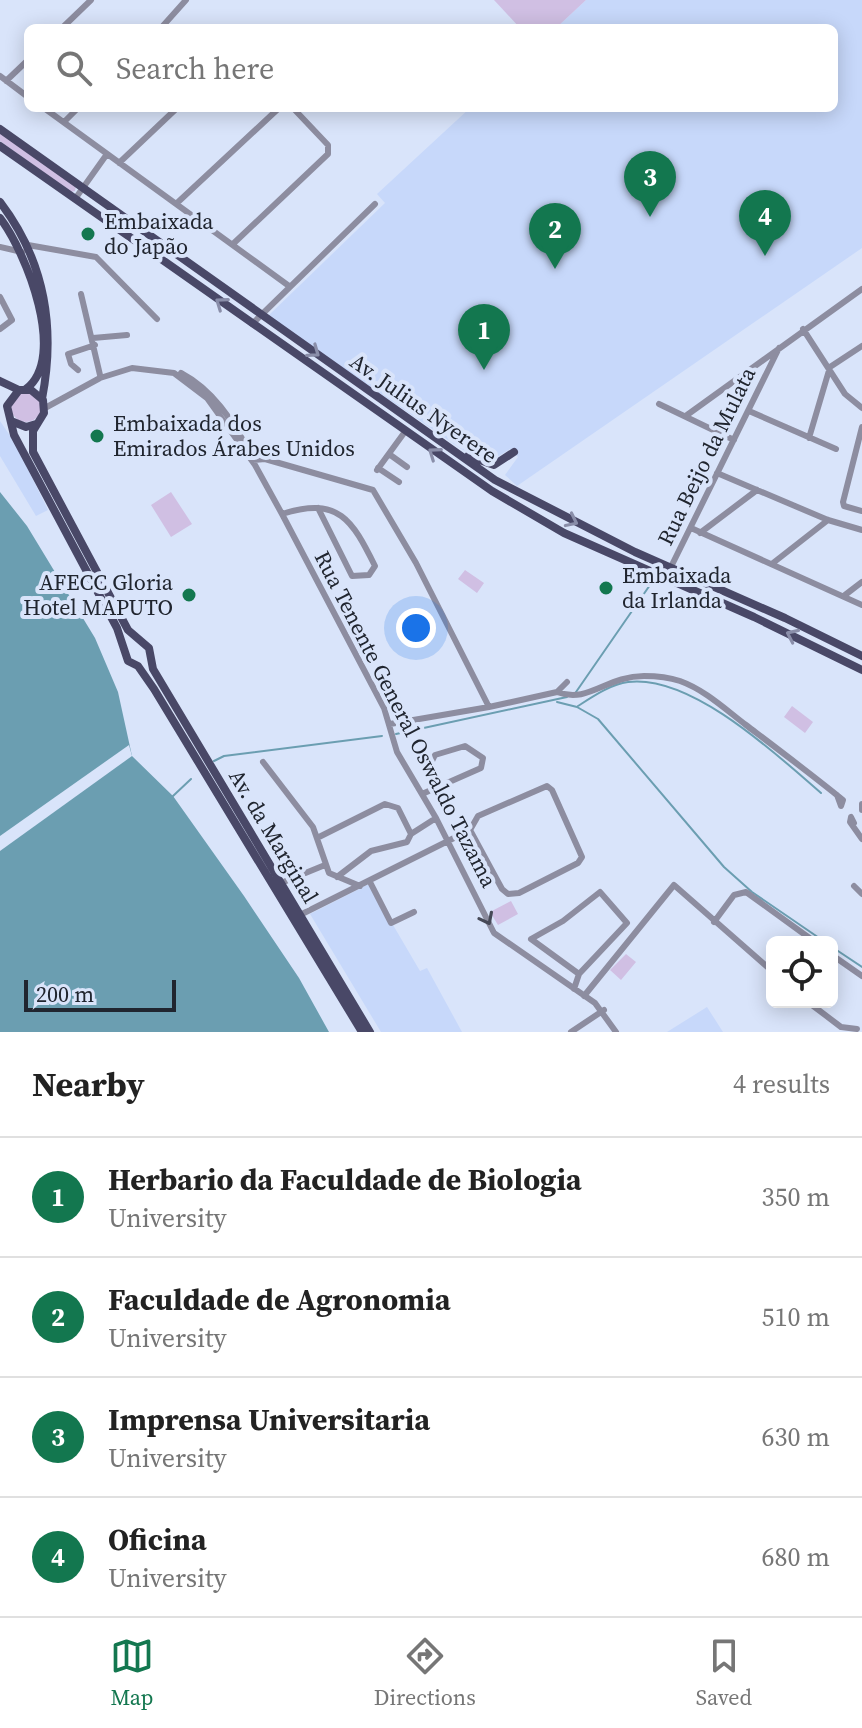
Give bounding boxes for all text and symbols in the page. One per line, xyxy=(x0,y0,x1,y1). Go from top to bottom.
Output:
search box xyxy=(24,24,838,112)
icon: search xyxy=(52,46,96,90)
text: Search here xyxy=(116,48,274,89)
pin: 3 xyxy=(624,151,676,217)
pin: 4 xyxy=(739,190,791,256)
pin: 2 xyxy=(529,203,581,269)
place label: Embaixada do Japão xyxy=(104,206,214,261)
marker: Embaixada do Japão xyxy=(79,225,97,243)
one-way arrow xyxy=(216,298,230,313)
pin: 1 xyxy=(458,304,510,370)
one-way arrow xyxy=(305,342,319,357)
street label: Av. Julius Nyerere xyxy=(344,346,504,470)
street label: Rua Beijo da Mulata xyxy=(650,361,763,550)
place label: Embaixada dos Emirados Árabes Unidos xyxy=(113,408,355,463)
marker: Embaixada dos Emirados Árabes Unidos xyxy=(88,427,106,445)
one-way arrow xyxy=(428,448,442,463)
one-way arrow xyxy=(563,511,578,526)
street label: Rua Tenente General Oswaldo Tazama xyxy=(308,546,505,893)
place label: Embaixada da Irlanda xyxy=(622,560,732,615)
place label: AFECC Gloria Hotel MAPUTO xyxy=(23,567,174,622)
marker: Embaixada da Irlanda xyxy=(597,579,615,597)
marker: AFECC Gloria Hotel MAPUTO xyxy=(180,586,198,604)
your location xyxy=(396,608,436,648)
one-way arrow xyxy=(786,629,801,645)
street label: Av. da Marginal xyxy=(222,763,326,909)
one-way arrow xyxy=(477,911,492,925)
map controls xyxy=(766,936,838,1008)
button: locate xyxy=(766,936,838,1008)
scale bar xyxy=(24,976,176,1012)
text: 200 m xyxy=(36,979,94,1009)
text: Nearby xyxy=(32,1061,145,1107)
text: 4 results xyxy=(733,1066,830,1102)
text: Herbario da Faculdade de Biologia xyxy=(108,1159,582,1200)
text: 1 xyxy=(51,1179,65,1215)
text: 350 m xyxy=(762,1179,830,1215)
text: University xyxy=(108,1200,227,1236)
text: Faculdade de Agronomia xyxy=(108,1279,451,1320)
text: 2 xyxy=(51,1299,65,1335)
text: 510 m xyxy=(762,1299,830,1335)
text: University xyxy=(108,1320,227,1356)
text: Imprensa Universitaria xyxy=(108,1399,430,1440)
text: 3 xyxy=(51,1419,65,1455)
text: 630 m xyxy=(762,1419,830,1455)
text: University xyxy=(108,1440,227,1476)
text: Oficina xyxy=(108,1519,207,1560)
text: 4 xyxy=(51,1539,65,1575)
text: 680 m xyxy=(762,1539,830,1575)
text: University xyxy=(108,1560,227,1596)
tab: Map xyxy=(110,1634,154,1712)
tab: Directions xyxy=(374,1634,476,1712)
tab: Saved xyxy=(696,1634,752,1712)

